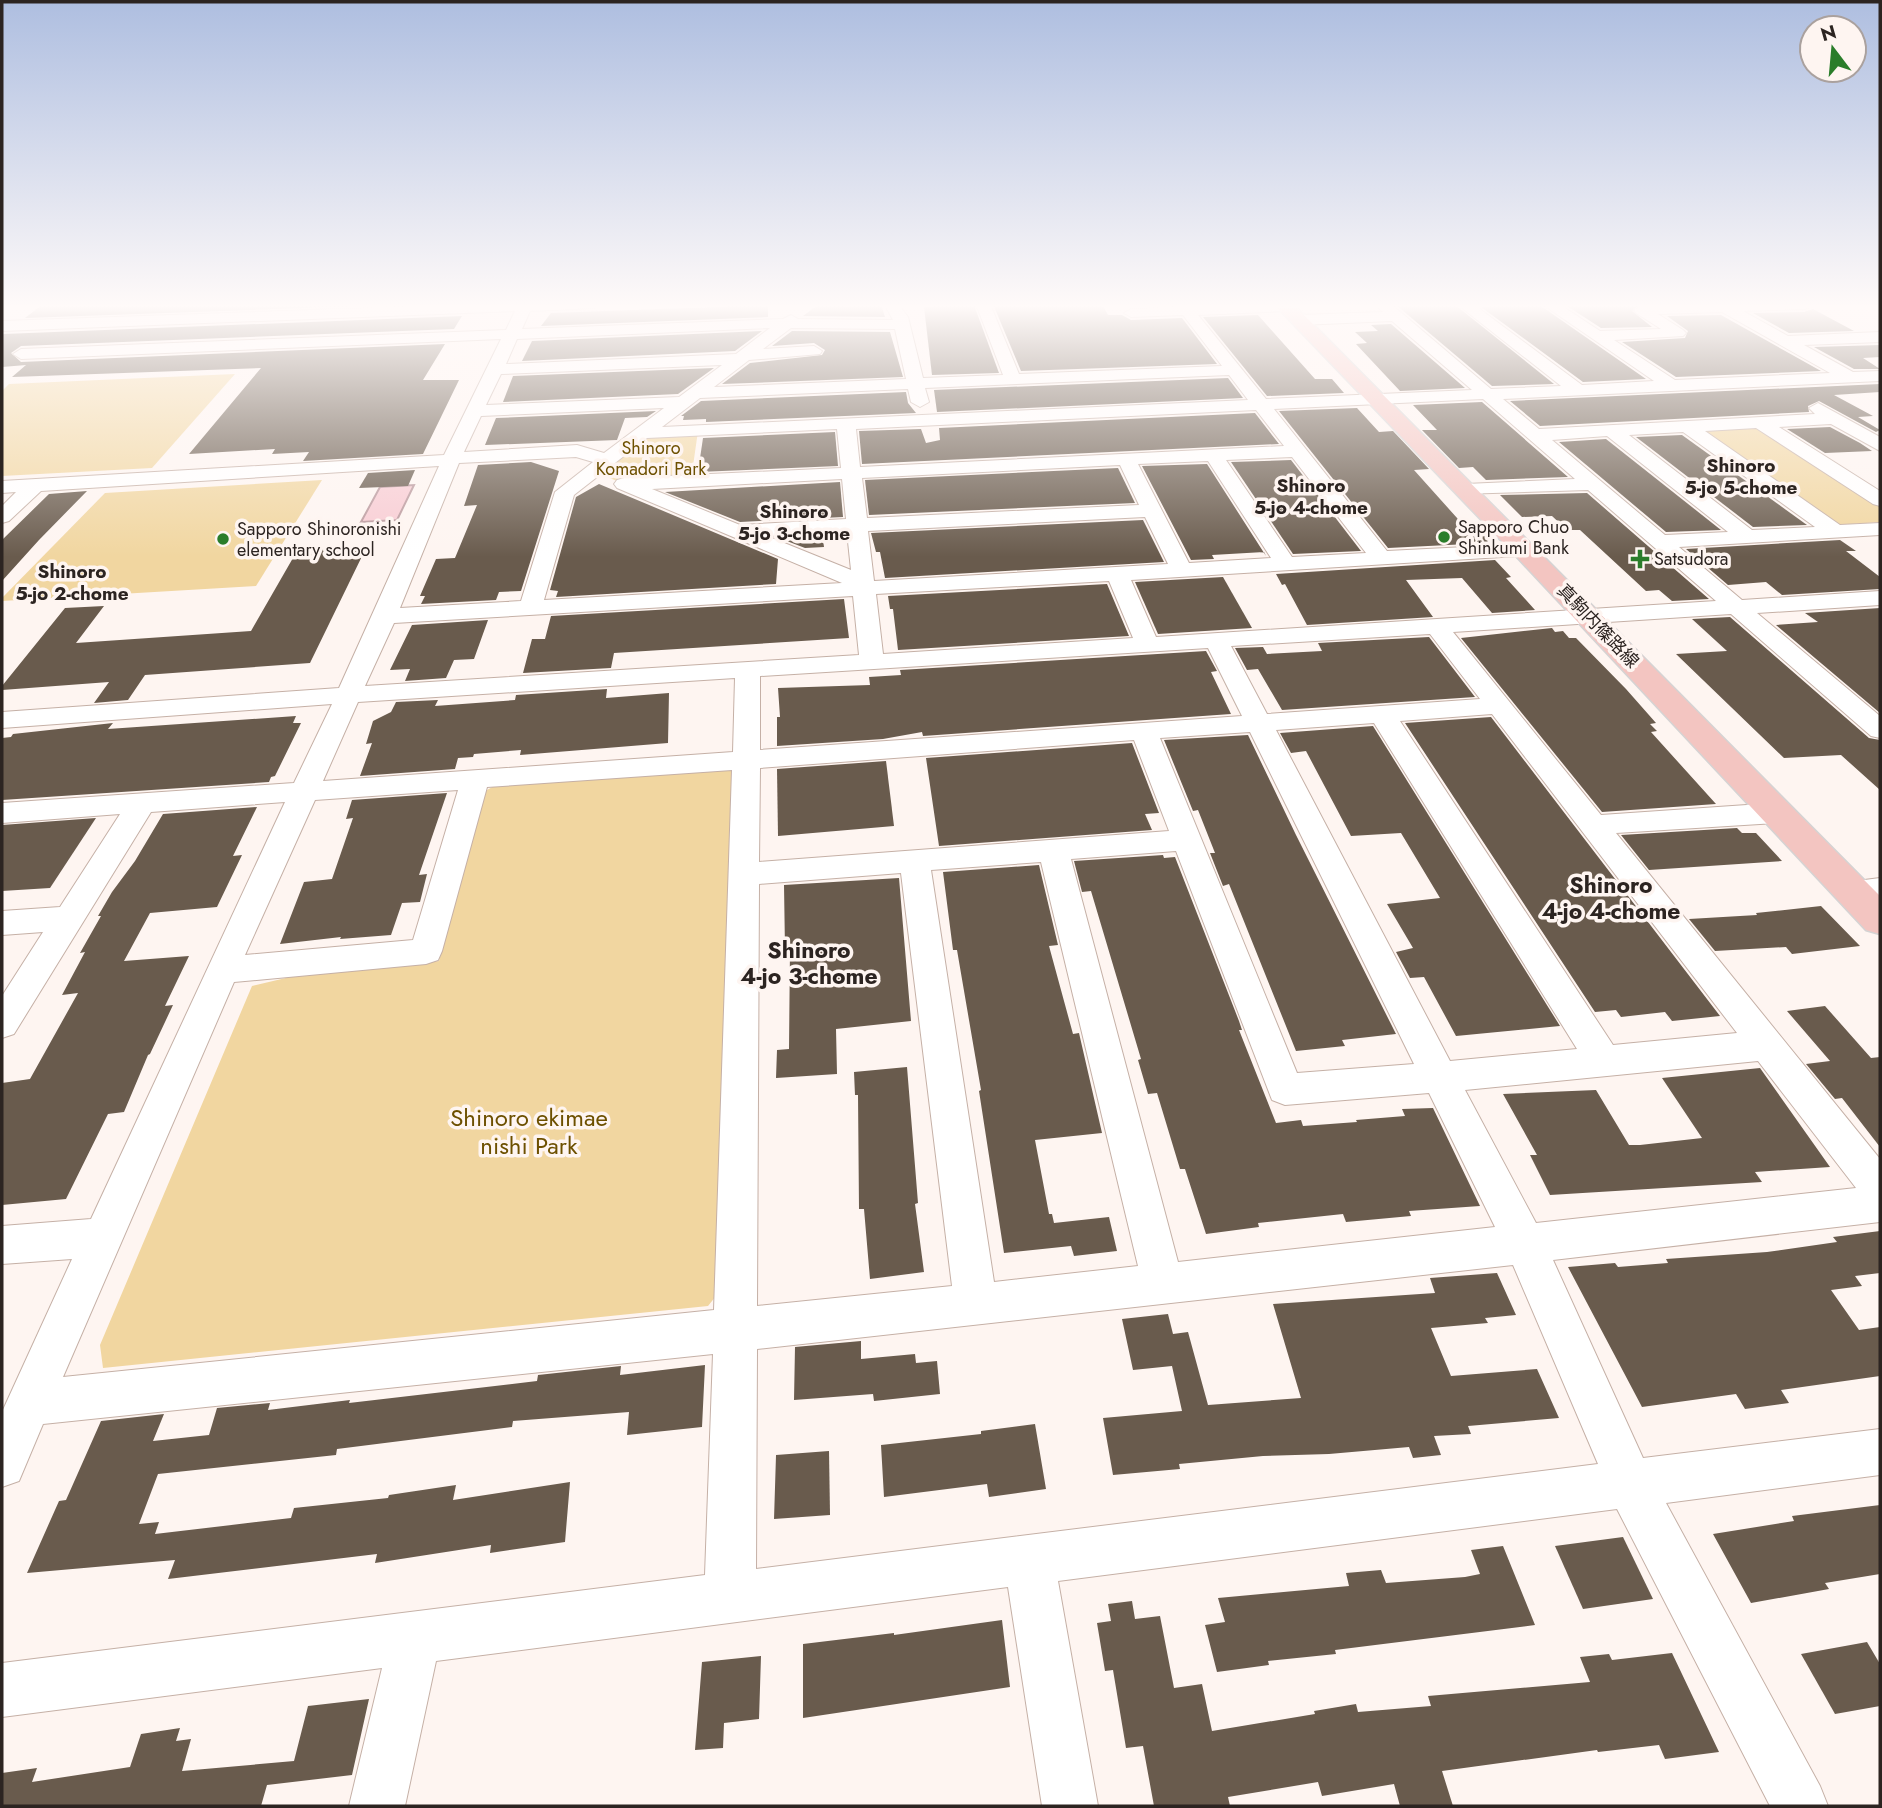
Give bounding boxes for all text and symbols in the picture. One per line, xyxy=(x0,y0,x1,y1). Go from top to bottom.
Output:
north arrow xyxy=(1798,14,1868,84)
text: N xyxy=(1817,18,1839,48)
park label: Shinoro Komadori Park xyxy=(596,435,706,482)
district label: Shinoro 5-jo 5-chome xyxy=(1685,452,1798,501)
district label: Shinoro 5-jo 4-chome xyxy=(1254,472,1368,521)
district label: Shinoro 5-jo 3-chome xyxy=(738,498,850,547)
place label: Sapporo Chuo Shinkumi Bank xyxy=(1458,514,1569,561)
place label: Sapporo Shinoronishi elementary school xyxy=(237,516,402,563)
marker: Sapporo Chuo Shinkumi Bank xyxy=(1436,529,1452,545)
marker: Sapporo Shinoronishi elementary school xyxy=(215,531,231,547)
place label: Satsudora xyxy=(1654,546,1728,572)
marker: Satsudora xyxy=(1632,551,1648,567)
district label: Shinoro 5-jo 2-chome xyxy=(15,558,129,607)
street label: 真駒内篠路線 xyxy=(1551,578,1645,674)
district label: Shinoro 4-jo 4-chome xyxy=(1541,868,1681,928)
district label: Shinoro 4-jo 3-chome xyxy=(740,933,878,993)
park label: Shinoro ekimae nishi Park xyxy=(450,1100,608,1163)

